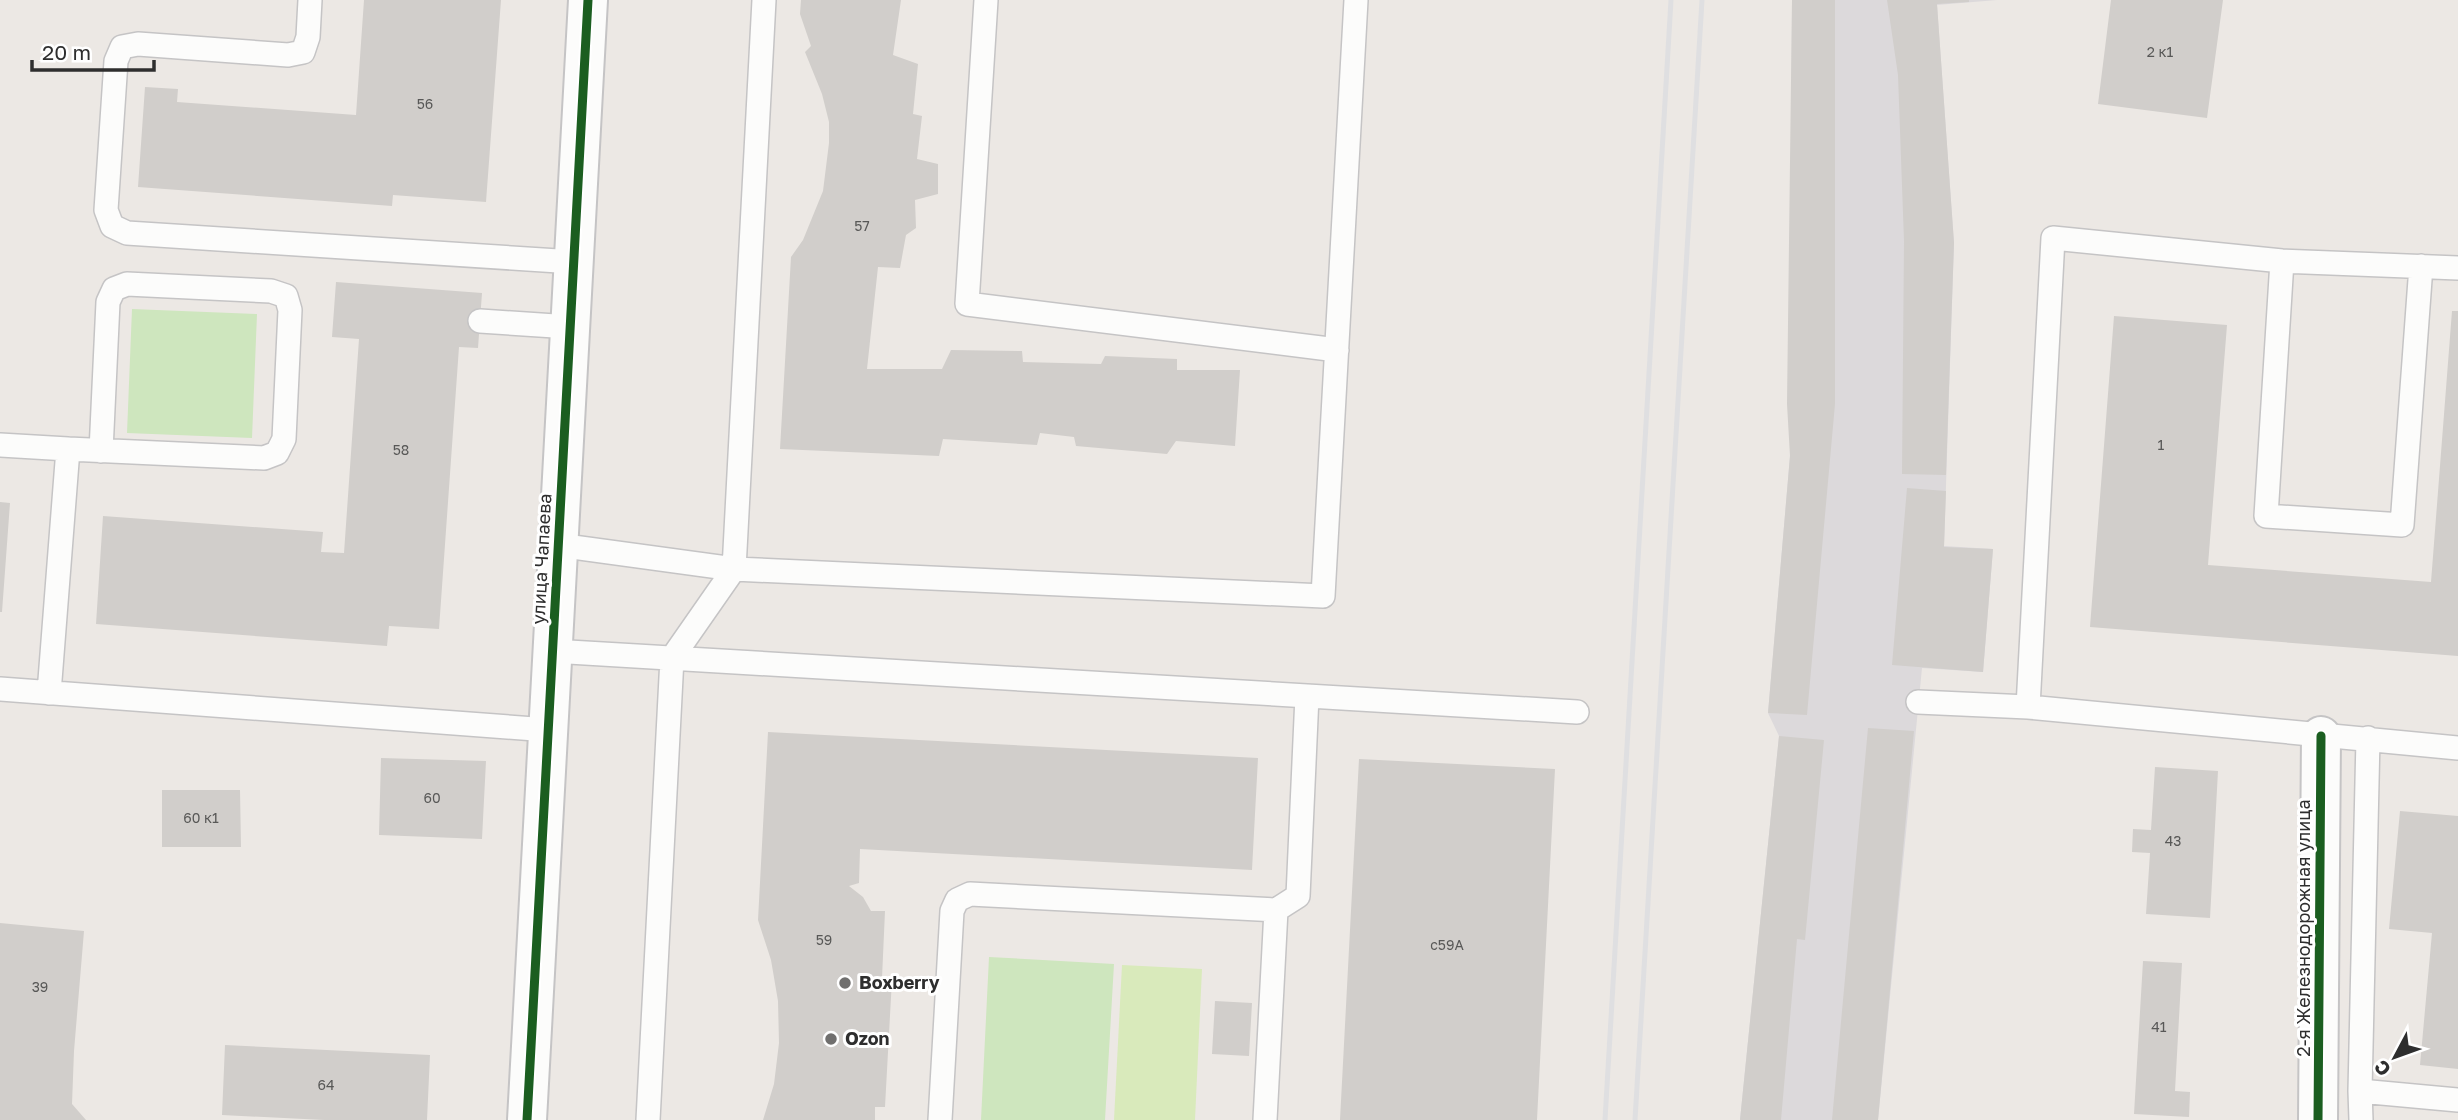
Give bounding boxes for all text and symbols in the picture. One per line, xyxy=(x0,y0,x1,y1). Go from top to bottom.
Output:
scale bar xyxy=(32,28,154,72)
text: 20 m xyxy=(42,39,91,65)
house number: 2 к1 xyxy=(2147,43,2173,60)
house number: 56 xyxy=(417,95,433,112)
house number: 57 xyxy=(854,217,870,234)
house number: 1 xyxy=(2158,436,2165,453)
house number: 58 xyxy=(393,441,409,458)
street label: улица Чапаева xyxy=(527,493,555,625)
house number: 60 xyxy=(423,789,441,806)
street label: 2-я Железнодорожная улица xyxy=(2292,799,2314,1057)
house number: 60 к1 xyxy=(183,809,219,826)
house number: 43 xyxy=(2165,832,2181,849)
house number: 59 xyxy=(816,931,832,948)
house number: с59А xyxy=(1430,936,1464,953)
place label: Boxberry xyxy=(859,971,940,993)
marker: Boxberry xyxy=(837,975,853,991)
house number: 39 xyxy=(32,978,48,995)
house number: 41 xyxy=(2151,1018,2167,1035)
north arrow xyxy=(2360,1022,2430,1092)
place label: Ozon xyxy=(845,1027,890,1049)
marker: Ozon xyxy=(823,1031,839,1047)
text: С xyxy=(2369,1056,2395,1081)
house number: 64 xyxy=(317,1076,335,1093)

